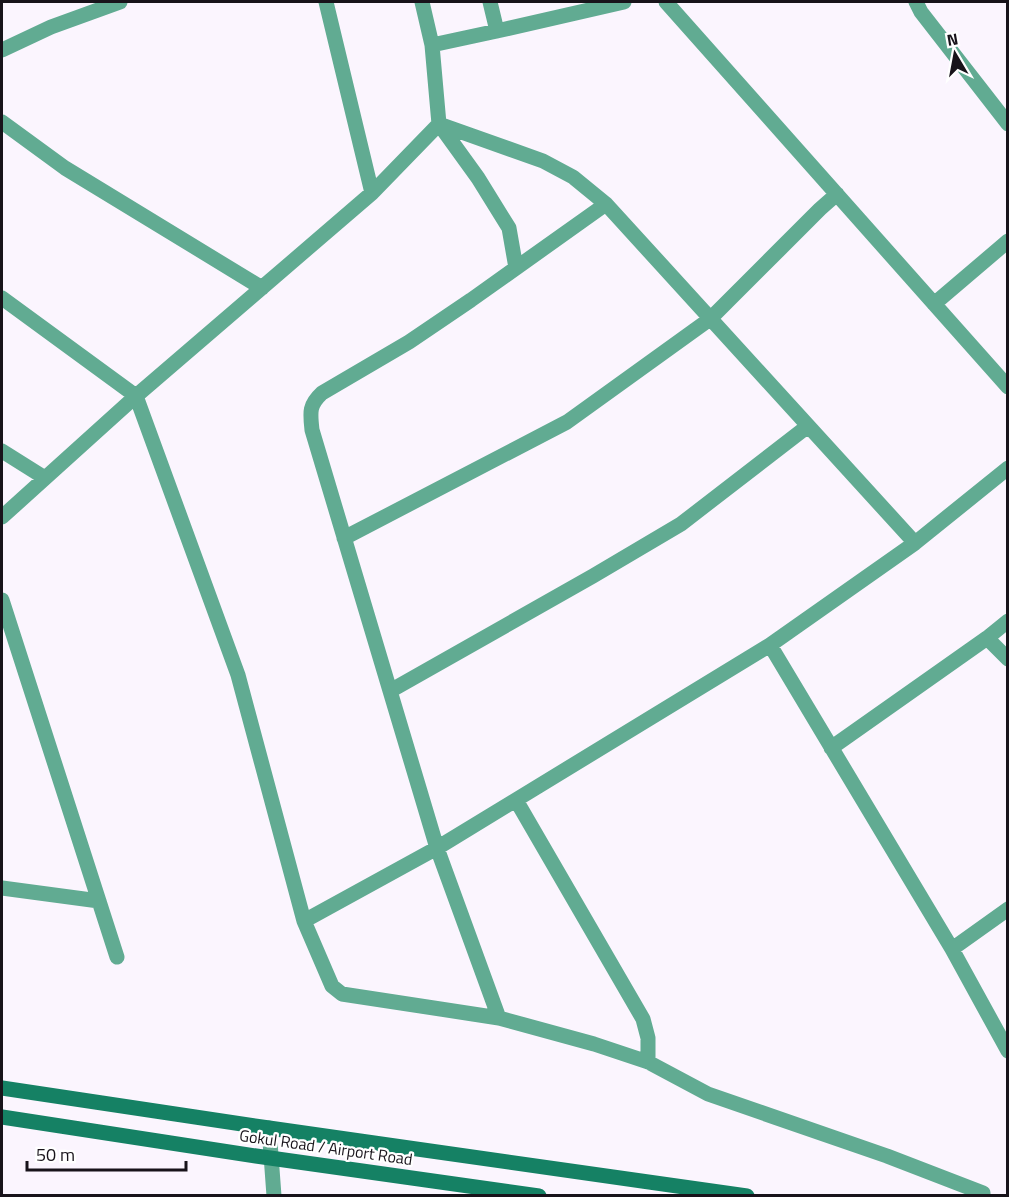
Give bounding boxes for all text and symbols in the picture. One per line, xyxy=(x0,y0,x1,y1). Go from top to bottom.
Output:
north arrow xyxy=(925,24,985,84)
text: N xyxy=(945,26,960,52)
street label: Gokul Road / Airport Road xyxy=(238,1123,414,1171)
scale bar xyxy=(27,1134,186,1172)
text: 50 m xyxy=(36,1141,75,1168)

